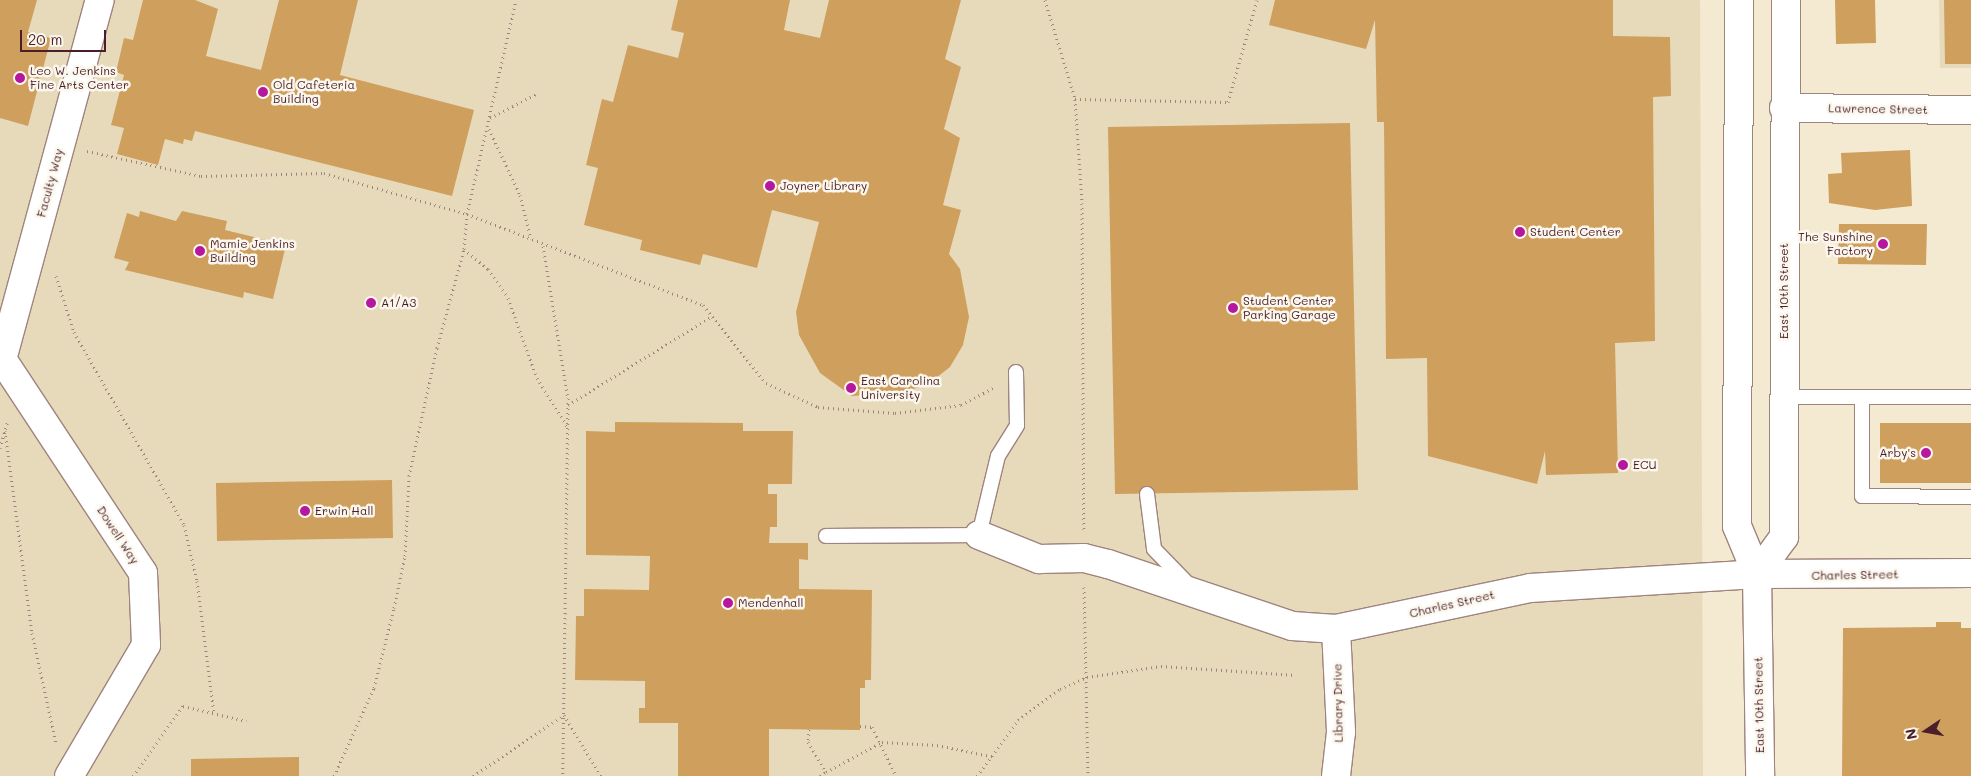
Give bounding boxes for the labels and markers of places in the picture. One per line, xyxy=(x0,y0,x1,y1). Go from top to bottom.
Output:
place label: Leo W. Jenkins Fine Arts Center xyxy=(30,64,129,92)
marker: Leo W. Jenkins Fine Arts Center xyxy=(14,72,26,84)
place label: Old Cafeteria Building xyxy=(273,78,355,106)
marker: Old Cafeteria Building xyxy=(257,86,269,98)
place label: Joyner Library xyxy=(780,179,867,193)
marker: Joyner Library xyxy=(764,180,776,192)
place label: Student Center xyxy=(1530,225,1621,239)
marker: Student Center xyxy=(1514,226,1526,238)
place label: The Sunshine Factory xyxy=(1798,230,1873,258)
place label: Mamie Jenkins Building xyxy=(210,237,295,265)
marker: The Sunshine Factory xyxy=(1877,238,1889,250)
marker: Mamie Jenkins Building xyxy=(194,245,206,257)
place label: Student Center Parking Garage xyxy=(1243,294,1336,322)
place label: A1/A3 xyxy=(381,296,416,310)
marker: A1/A3 xyxy=(365,297,377,309)
marker: Student Center Parking Garage xyxy=(1227,302,1239,314)
place label: East Carolina University xyxy=(861,374,940,402)
marker: East Carolina University xyxy=(845,382,857,394)
place label: Arby's xyxy=(1879,446,1916,460)
marker: Arby's xyxy=(1920,447,1932,459)
place label: ECU xyxy=(1633,458,1656,472)
marker: ECU xyxy=(1617,459,1629,471)
place label: Erwin Hall xyxy=(315,504,373,518)
marker: Erwin Hall xyxy=(299,505,311,517)
place label: Mendenhall xyxy=(738,596,804,610)
marker: Mendenhall xyxy=(722,597,734,609)

